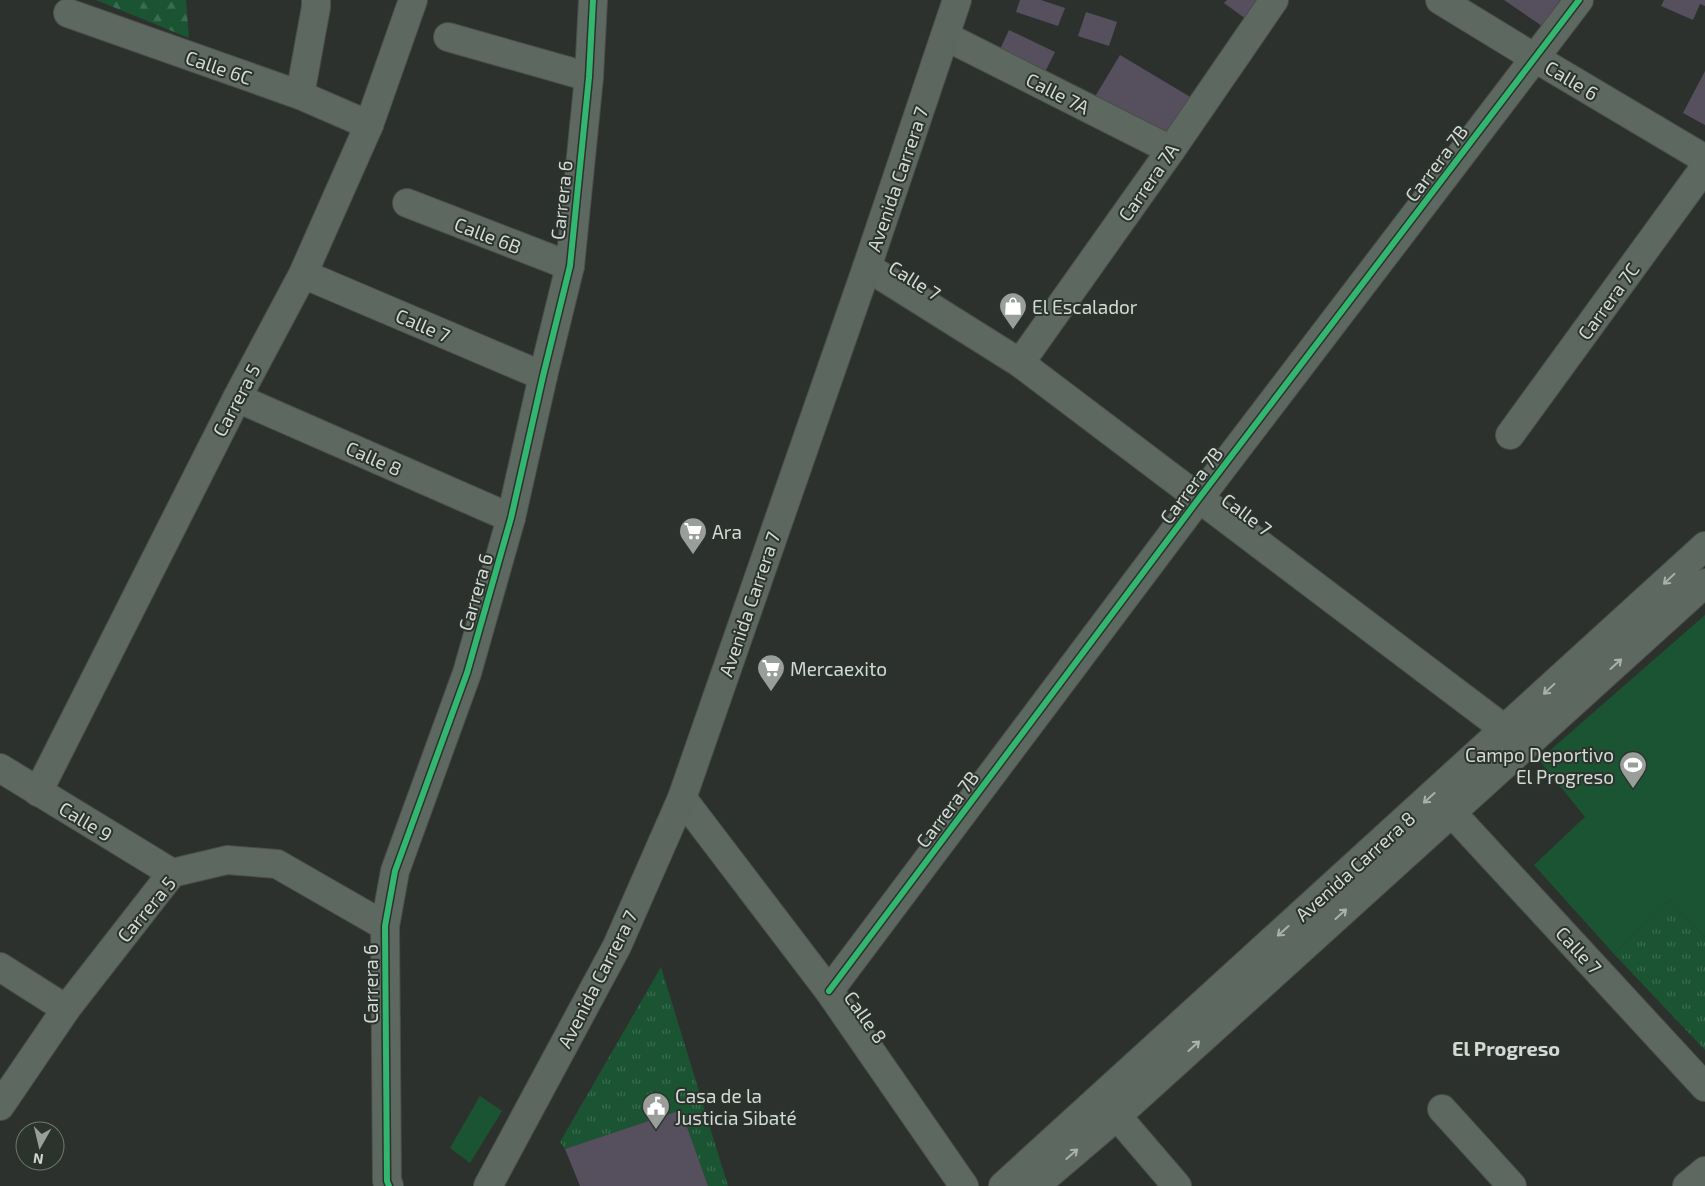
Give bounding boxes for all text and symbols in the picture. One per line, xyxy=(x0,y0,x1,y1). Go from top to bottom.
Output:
street label: Calle 6C xyxy=(183,45,255,89)
street label: Calle 6 xyxy=(1541,55,1603,105)
street label: Calle 7A xyxy=(1023,67,1094,119)
street label: Avenida Carrera 7 xyxy=(861,103,933,254)
street label: Carrera 7B xyxy=(1400,120,1472,206)
street label: Carrera 7A xyxy=(1113,139,1183,225)
street label: Carrera 6 xyxy=(545,159,577,241)
street label: Calle 6B xyxy=(451,212,525,258)
street label: Calle 7 xyxy=(885,255,945,305)
street label: Carrera 7C xyxy=(1572,258,1644,344)
shop icon: El Escalador xyxy=(998,291,1028,330)
place label: El Escalador xyxy=(1032,295,1138,318)
street label: Calle 7 xyxy=(392,303,454,347)
street label: Carrera 5 xyxy=(207,360,265,440)
street label: Calle 8 xyxy=(343,436,405,480)
street label: Carrera 7B xyxy=(1155,442,1227,528)
street label: Calle 7 xyxy=(1217,488,1277,540)
supermarket icon: Ara xyxy=(678,516,708,555)
place label: Ara xyxy=(712,520,742,543)
street label: Avenida Carrera 7 xyxy=(713,528,785,679)
street label: Carrera 6 xyxy=(453,551,497,633)
one-way arrow xyxy=(1663,573,1676,585)
supermarket icon: Mercaexito xyxy=(756,653,786,692)
place label: Mercaexito xyxy=(790,657,887,680)
one-way arrow xyxy=(1610,658,1623,670)
one-way arrow xyxy=(1543,683,1556,695)
place label: Campo Deportivo El Progreso xyxy=(1465,743,1614,788)
sports icon: Campo Deportivo El Progreso xyxy=(1618,750,1648,789)
street label: Carrera 7B xyxy=(911,766,983,852)
one-way arrow xyxy=(1423,793,1436,804)
street label: Calle 9 xyxy=(55,796,117,846)
street label: Avenida Carrera 8 xyxy=(1290,806,1420,926)
street label: Carrera 5 xyxy=(112,871,180,947)
street label: Avenida Carrera 7 xyxy=(552,906,642,1052)
one-way arrow xyxy=(1334,908,1347,920)
street label: Calle 7 xyxy=(1551,921,1607,979)
one-way arrow xyxy=(1277,925,1290,937)
street label: Carrera 6 xyxy=(359,944,382,1024)
street label: Calle 8 xyxy=(840,986,892,1048)
district label: El Progreso xyxy=(1452,1036,1560,1060)
one-way arrow xyxy=(1187,1040,1200,1052)
place label: Casa de la Justicia Sibaté xyxy=(675,1084,797,1129)
public building icon: Casa de la Justicia Sibaté xyxy=(641,1091,671,1130)
north arrow xyxy=(15,1121,65,1171)
one-way arrow xyxy=(1066,1148,1079,1160)
text: N xyxy=(32,1150,44,1168)

